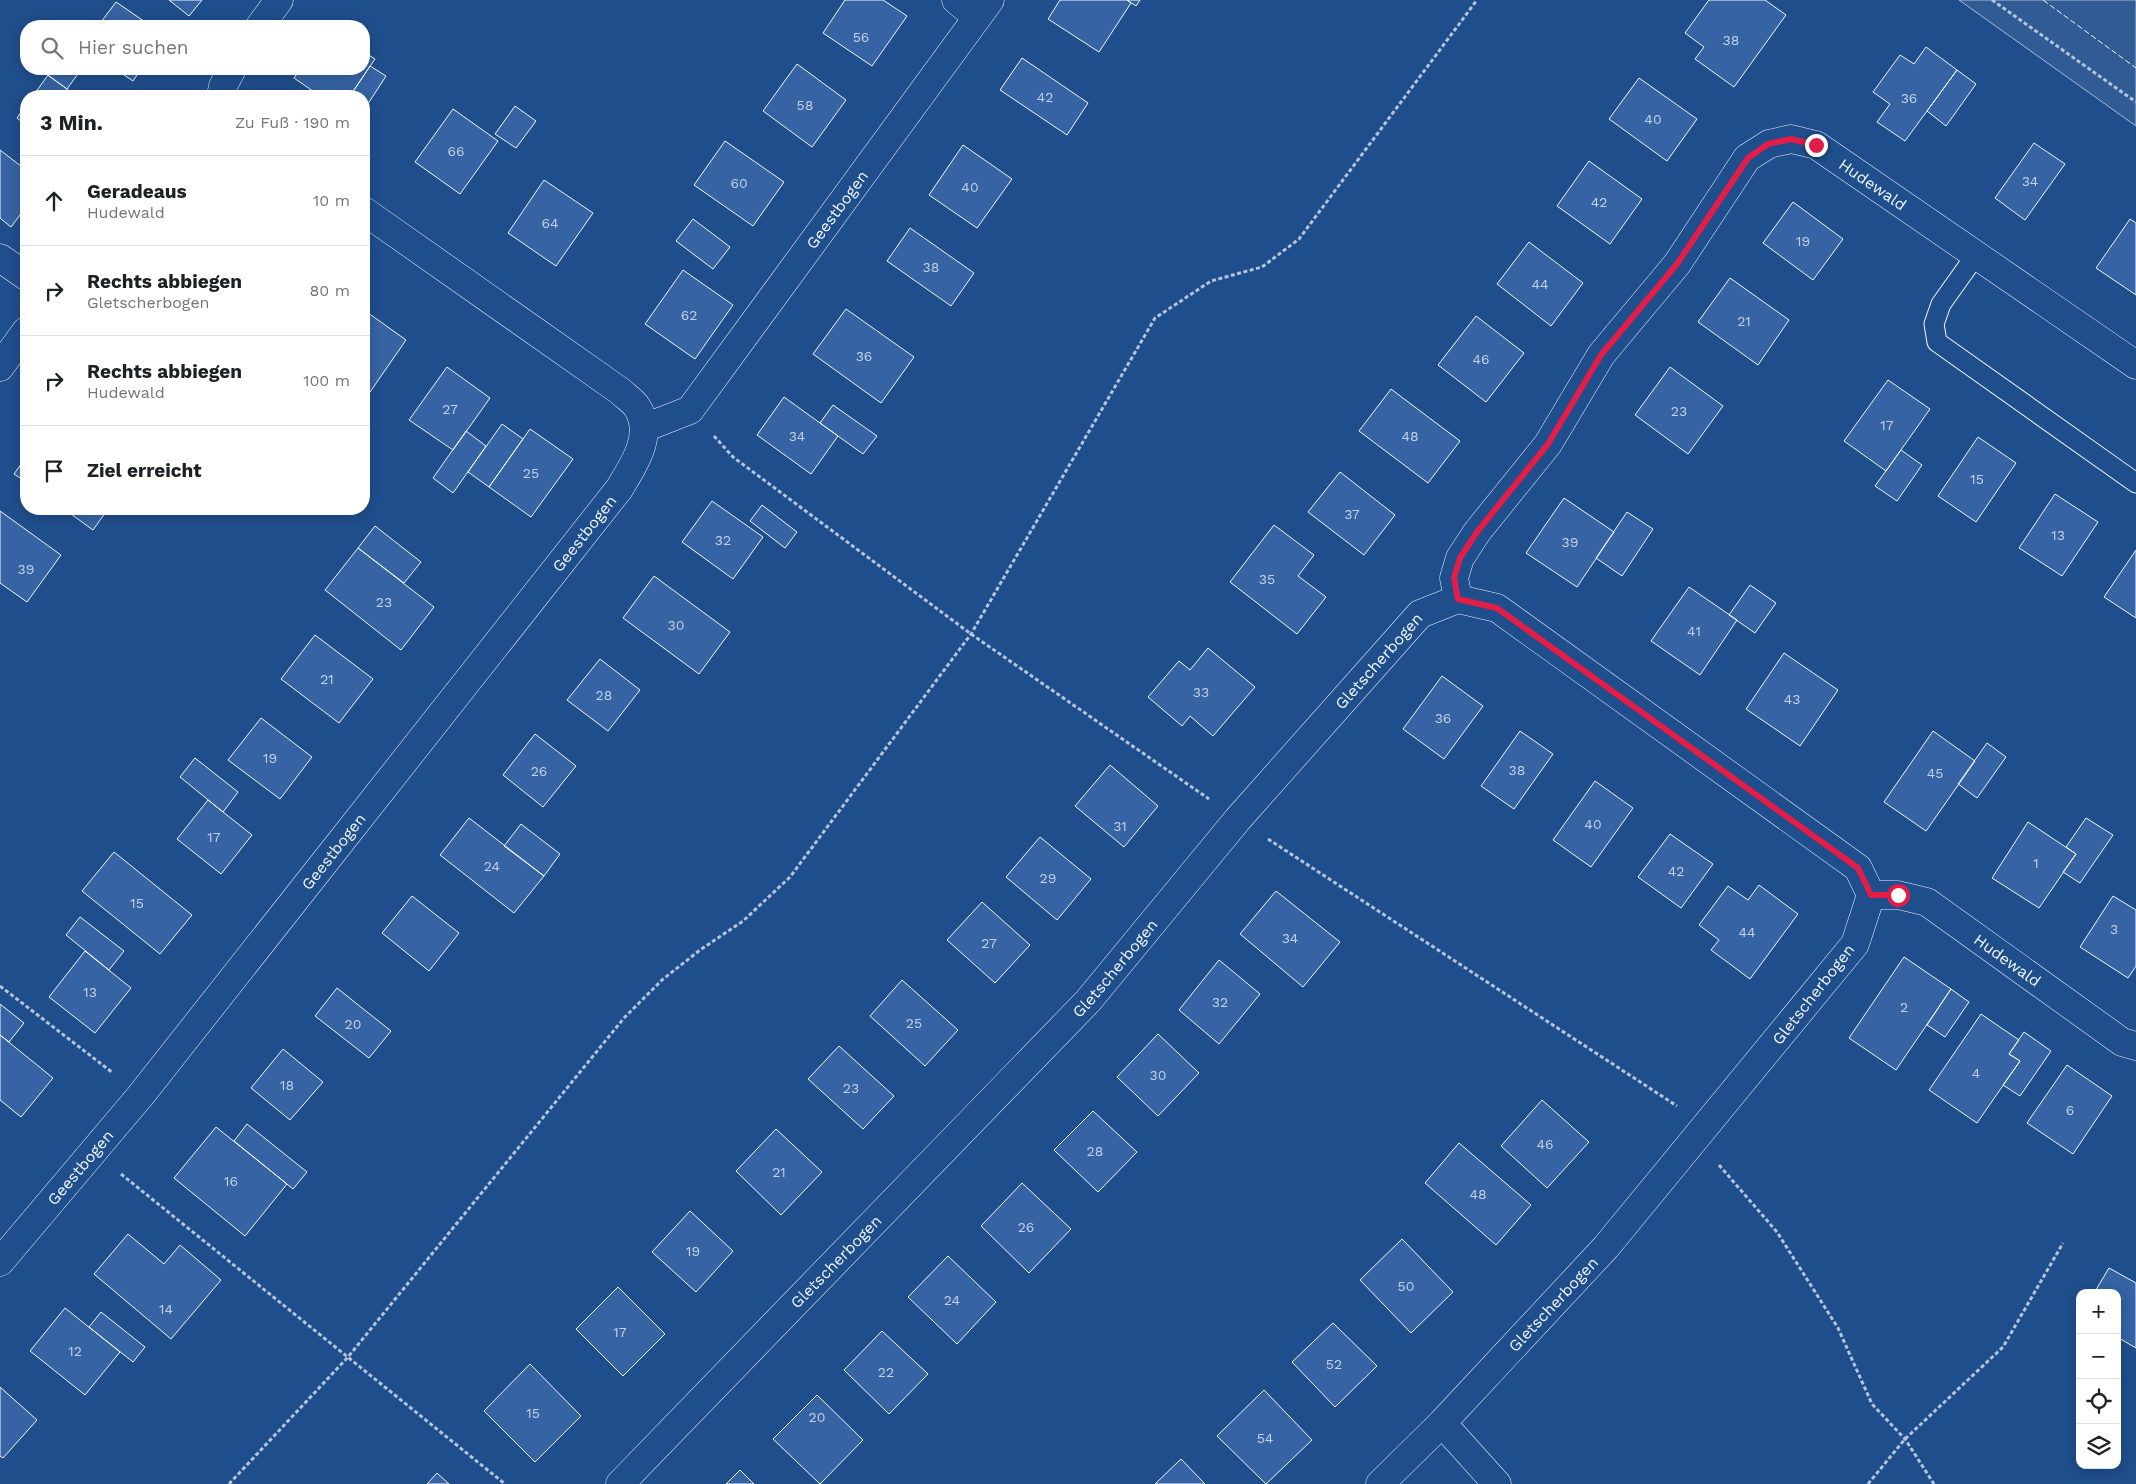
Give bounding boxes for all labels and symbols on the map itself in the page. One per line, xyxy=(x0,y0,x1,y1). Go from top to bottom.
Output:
house number: 56 xyxy=(853,29,869,45)
house number: 38 xyxy=(1723,32,1739,48)
house number: 42 xyxy=(1037,89,1053,105)
house number: 36 xyxy=(1901,90,1917,106)
house number: 58 xyxy=(797,97,813,113)
house number: 40 xyxy=(1644,111,1662,127)
route end xyxy=(1805,134,1828,157)
house number: 66 xyxy=(447,143,465,159)
street label: Hudewald xyxy=(1835,155,1910,214)
street label: Geestbogen xyxy=(802,167,872,253)
house number: 34 xyxy=(2022,173,2038,189)
house number: 60 xyxy=(730,175,748,191)
house number: 40 xyxy=(961,179,979,195)
house number: 42 xyxy=(1591,194,1607,210)
house number: 64 xyxy=(541,215,559,231)
house number: 19 xyxy=(1796,233,1810,249)
house number: 38 xyxy=(923,259,939,275)
house number: 44 xyxy=(1531,276,1549,292)
house number: 62 xyxy=(681,307,697,323)
house number: 21 xyxy=(1737,313,1751,329)
house number: 36 xyxy=(856,348,872,364)
house number: 46 xyxy=(1472,351,1490,367)
house number: 27 xyxy=(442,401,458,417)
house number: 23 xyxy=(1671,403,1687,419)
house number: 17 xyxy=(1880,417,1894,433)
house number: 34 xyxy=(789,428,805,444)
house number: 48 xyxy=(1401,428,1419,444)
house number: 25 xyxy=(523,465,539,481)
house number: 15 xyxy=(1970,471,1984,487)
street label: Geestbogen xyxy=(548,491,621,576)
house number: 37 xyxy=(1344,506,1360,522)
house number: 13 xyxy=(2051,527,2065,543)
house number: 32 xyxy=(715,532,731,548)
house number: 39 xyxy=(1562,534,1578,550)
house number: 39 xyxy=(18,561,34,577)
house number: 35 xyxy=(1259,571,1275,587)
house number: 23 xyxy=(376,594,392,610)
street label: Gletscherbogen xyxy=(1331,609,1427,713)
house number: 30 xyxy=(668,617,684,633)
house number: 41 xyxy=(1687,623,1701,639)
house number: 21 xyxy=(320,671,334,687)
house number: 33 xyxy=(1193,684,1209,700)
house number: 28 xyxy=(596,687,612,703)
house number: 43 xyxy=(1784,691,1800,707)
house number: 36 xyxy=(1435,710,1451,726)
house number: 19 xyxy=(263,750,277,766)
house number: 38 xyxy=(1509,762,1525,778)
house number: 26 xyxy=(531,763,547,779)
house number: 45 xyxy=(1927,765,1943,781)
street label: Geestbogen xyxy=(298,809,370,894)
house number: 40 xyxy=(1584,816,1602,832)
house number: 31 xyxy=(1113,818,1127,834)
house number: 17 xyxy=(207,829,221,845)
house number: 1 xyxy=(2033,855,2039,871)
house number: 24 xyxy=(484,858,500,874)
house number: 42 xyxy=(1668,863,1684,879)
house number: 29 xyxy=(1040,870,1056,886)
route start xyxy=(1887,884,1910,907)
house number: 15 xyxy=(130,895,144,911)
street label: Gletscherbogen xyxy=(1068,915,1162,1021)
house number: 3 xyxy=(2110,921,2118,937)
house number: 44 xyxy=(1738,924,1756,940)
house number: 34 xyxy=(1282,930,1298,946)
street label: Hudewald xyxy=(1970,930,2044,991)
house number: 27 xyxy=(981,935,997,951)
street label: Gletscherbogen xyxy=(1768,940,1859,1048)
house number: 13 xyxy=(83,984,97,1000)
house number: 32 xyxy=(1212,994,1228,1010)
house number: 2 xyxy=(1900,999,1908,1015)
house number: 25 xyxy=(906,1015,922,1031)
house number: 20 xyxy=(345,1016,361,1032)
house number: 4 xyxy=(1972,1065,1980,1081)
house number: 30 xyxy=(1150,1067,1166,1083)
house number: 18 xyxy=(280,1077,294,1093)
house number: 23 xyxy=(843,1080,859,1096)
house number: 6 xyxy=(2066,1102,2074,1118)
street label: Geestbogen xyxy=(43,1126,117,1209)
house number: 46 xyxy=(1536,1136,1554,1152)
house number: 28 xyxy=(1087,1143,1103,1159)
house number: 21 xyxy=(772,1164,786,1180)
house number: 16 xyxy=(224,1173,238,1189)
house number: 48 xyxy=(1469,1186,1487,1202)
street label: Gletscherbogen xyxy=(787,1211,886,1312)
house number: 26 xyxy=(1018,1219,1034,1235)
house number: 19 xyxy=(686,1243,700,1259)
street label: Gletscherbogen xyxy=(1505,1253,1602,1356)
house number: 50 xyxy=(1398,1278,1414,1294)
house number: 24 xyxy=(944,1292,960,1308)
house number: 14 xyxy=(159,1301,173,1317)
house number: 17 xyxy=(613,1324,627,1340)
house number: 12 xyxy=(68,1343,82,1359)
house number: 52 xyxy=(1326,1356,1342,1372)
house number: 22 xyxy=(878,1364,894,1380)
house number: 15 xyxy=(526,1405,540,1421)
house number: 20 xyxy=(809,1409,825,1425)
house number: 54 xyxy=(1257,1430,1273,1446)

